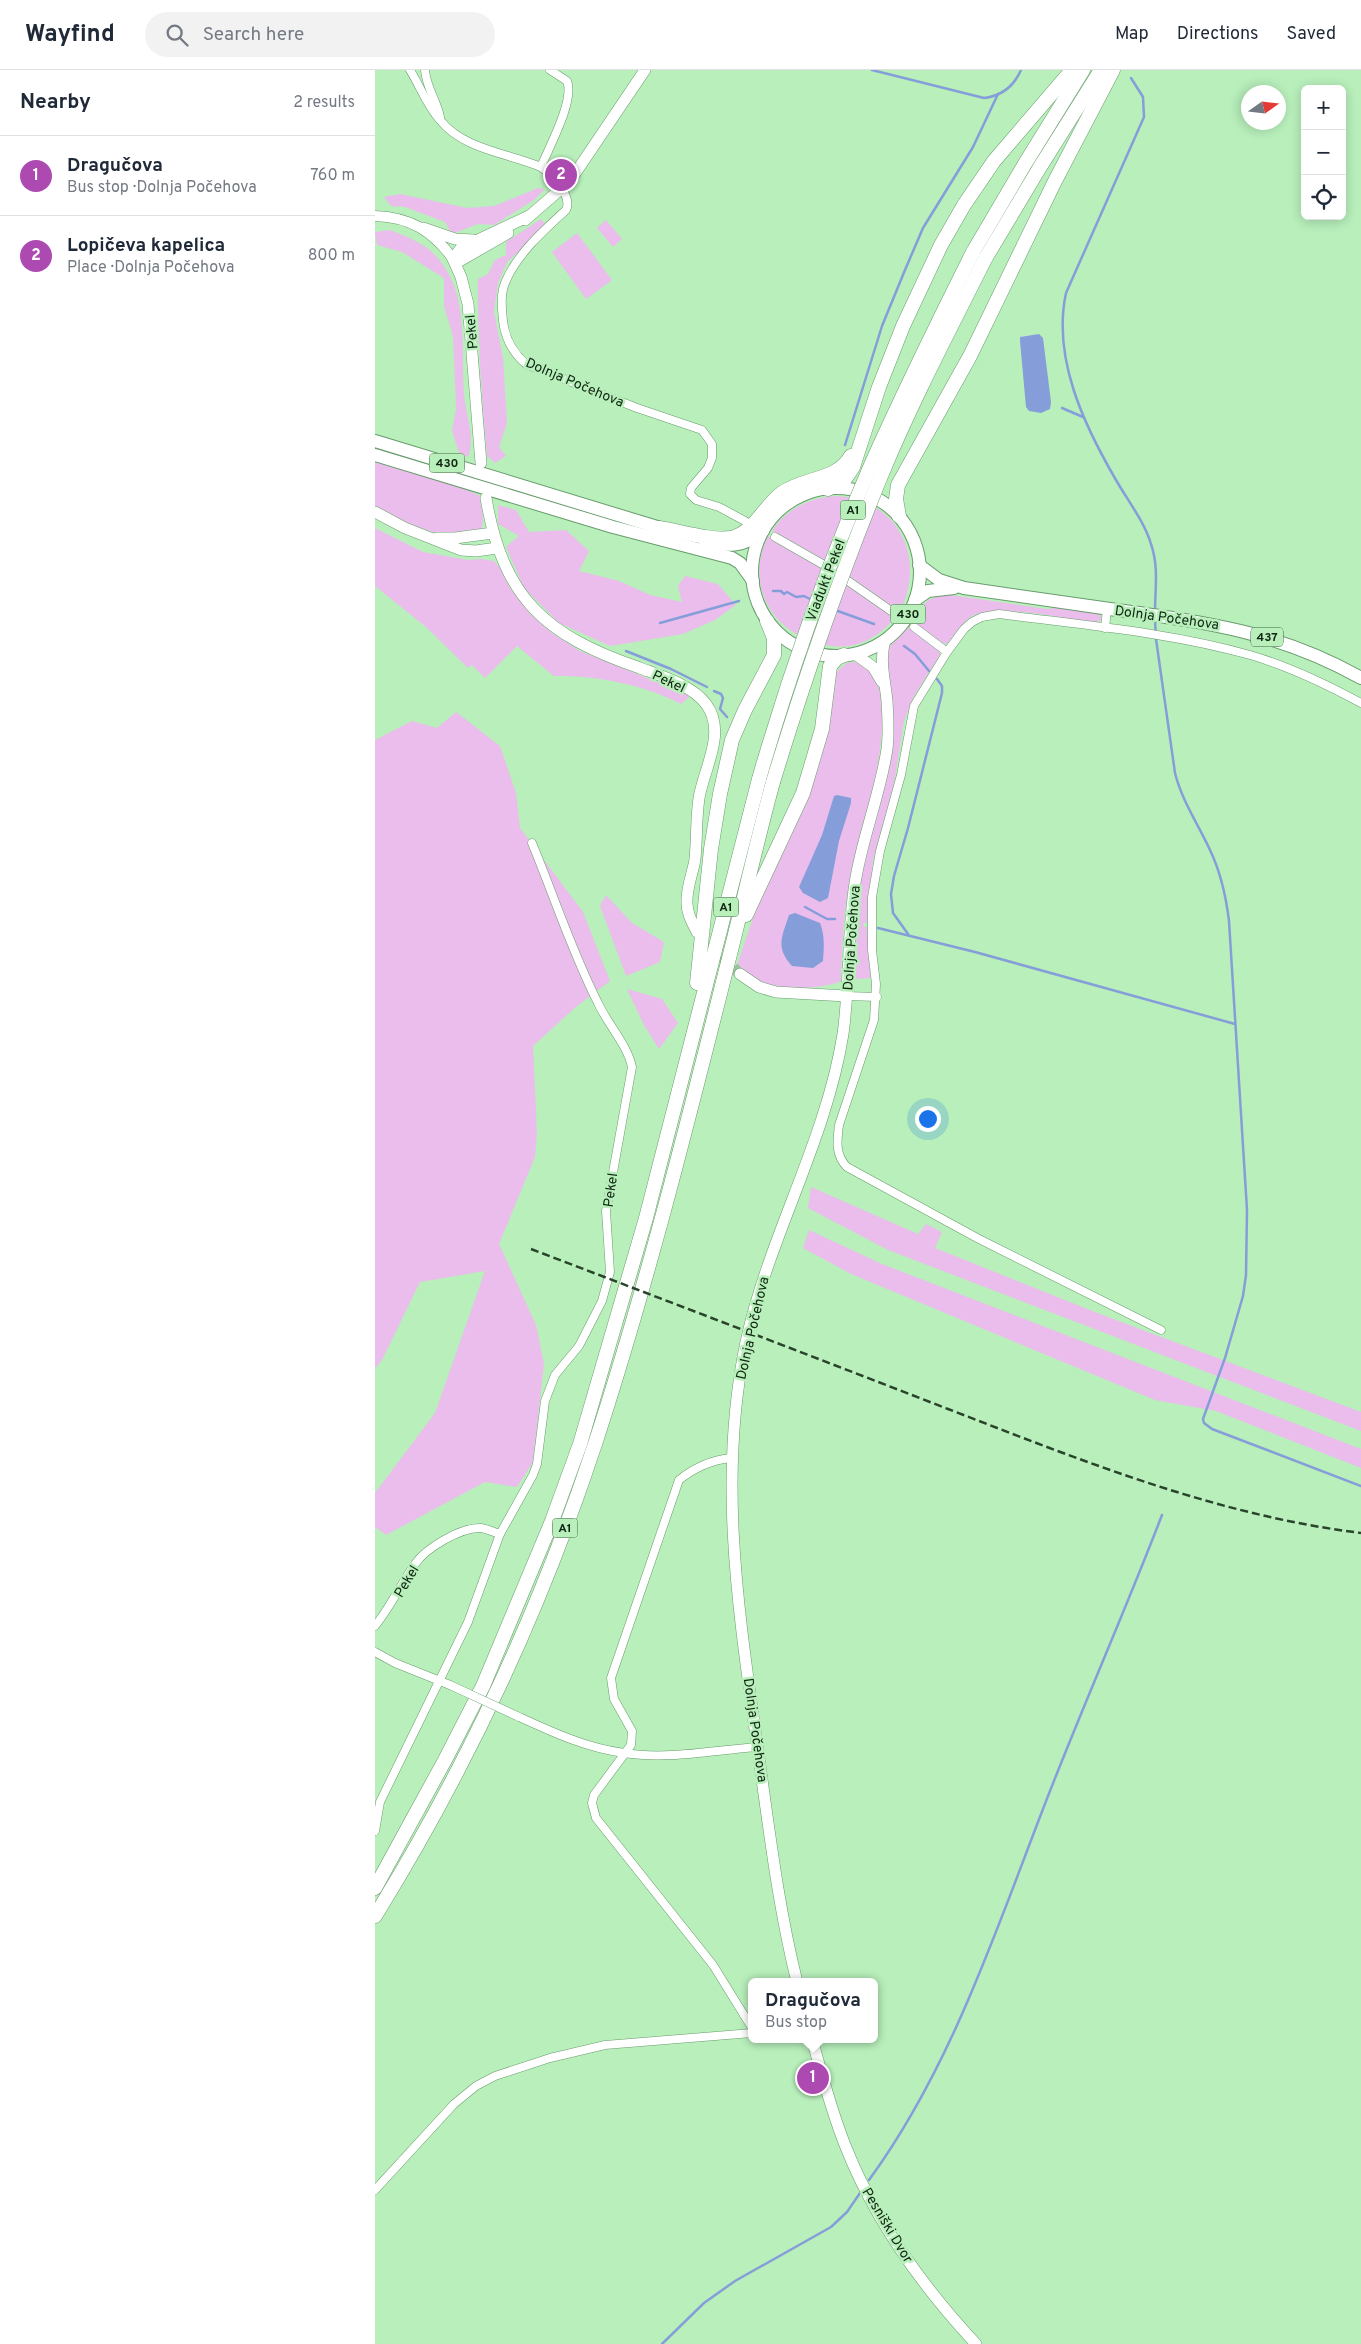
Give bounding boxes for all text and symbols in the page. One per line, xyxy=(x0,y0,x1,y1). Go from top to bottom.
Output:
search box xyxy=(145,12,495,57)
text: Wayfind xyxy=(25,20,115,50)
icon: search xyxy=(163,21,191,49)
text: Search here xyxy=(203,23,304,47)
text: Map xyxy=(1115,23,1149,46)
text: Directions xyxy=(1177,23,1259,46)
text: Saved xyxy=(1287,23,1336,46)
north arrow xyxy=(1241,85,1286,130)
map controls xyxy=(1301,85,1346,220)
button: + xyxy=(1301,85,1346,130)
text: Nearby xyxy=(20,89,91,116)
text: 2 results xyxy=(293,93,355,113)
button: − xyxy=(1301,130,1346,175)
text: Dragučova xyxy=(67,154,163,178)
pin: 2 xyxy=(545,156,577,194)
text: 1 xyxy=(33,166,39,186)
text: 760 m xyxy=(310,166,355,186)
button: locate xyxy=(1301,175,1346,220)
text: Bus stop · Dolnja Počehova xyxy=(67,178,257,198)
text: Lopičeva kapelica xyxy=(67,234,225,258)
text: 2 xyxy=(31,246,41,266)
text: 800 m xyxy=(308,246,355,266)
text: Place · Dolnja Počehova xyxy=(67,258,234,278)
street label: Pekel xyxy=(463,314,482,350)
street label: Dolnja Počehova xyxy=(523,355,626,412)
road number: 430 xyxy=(429,453,465,472)
road number: A1 xyxy=(841,500,865,520)
street label: Viadukt Pekel xyxy=(803,537,850,624)
street label: Dolnja Počehova xyxy=(1114,603,1220,634)
road number: 430 xyxy=(891,604,925,624)
road number: 437 xyxy=(1251,628,1283,646)
street label: Pekel xyxy=(649,667,688,697)
street label: Dolnja Počehova xyxy=(840,885,865,991)
road number: A1 xyxy=(713,898,739,916)
your location xyxy=(915,1106,941,1132)
street label: Pekel xyxy=(601,1172,622,1209)
street label: Dolnja Počehova xyxy=(733,1275,774,1381)
road number: A1 xyxy=(553,1519,577,1538)
street label: Pekel xyxy=(391,1563,423,1601)
street label: Dolnja Počehova xyxy=(739,1677,770,1783)
popup xyxy=(748,1978,878,2043)
text: Dragučova xyxy=(765,1989,861,2013)
text: Bus stop xyxy=(765,2013,827,2033)
pin: 1 xyxy=(797,2059,829,2097)
street label: Pesniški Dvor xyxy=(858,2185,916,2267)

